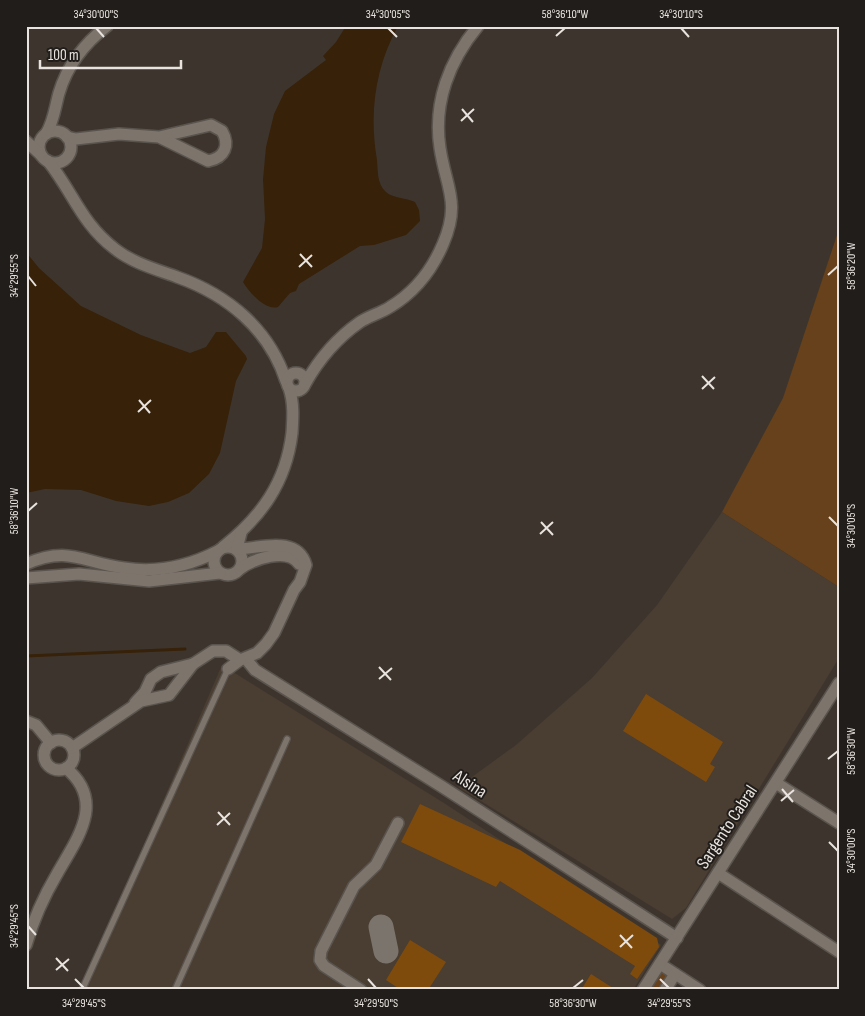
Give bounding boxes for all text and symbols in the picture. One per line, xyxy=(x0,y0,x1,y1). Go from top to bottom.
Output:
text: 34°30'00"S xyxy=(74,7,118,22)
text: 34°30'05"S xyxy=(366,7,410,22)
text: 58°36'10"W xyxy=(542,7,588,22)
text: 34°30'10"S xyxy=(659,7,703,22)
scale bar xyxy=(40,38,181,70)
text: 100 m xyxy=(48,46,79,65)
text: 58°36'20"W xyxy=(844,242,859,290)
text: 34°29'55"S xyxy=(7,254,22,298)
text: 58°36'10"W xyxy=(7,488,22,534)
text: 34°30'05"S xyxy=(844,504,859,548)
text: 58°36'30"W xyxy=(844,727,859,775)
street label: Alsina xyxy=(448,765,491,803)
street label: Sargento Cabral xyxy=(692,781,762,873)
text: 34°30'00"S xyxy=(844,829,859,873)
text: 34°29'45"S xyxy=(7,904,22,948)
text: 34°29'45"S xyxy=(62,996,106,1011)
text: 34°29'50"S xyxy=(354,996,398,1011)
text: 58°36'30"W xyxy=(549,996,597,1011)
text: 34°29'55"S xyxy=(647,996,691,1011)

